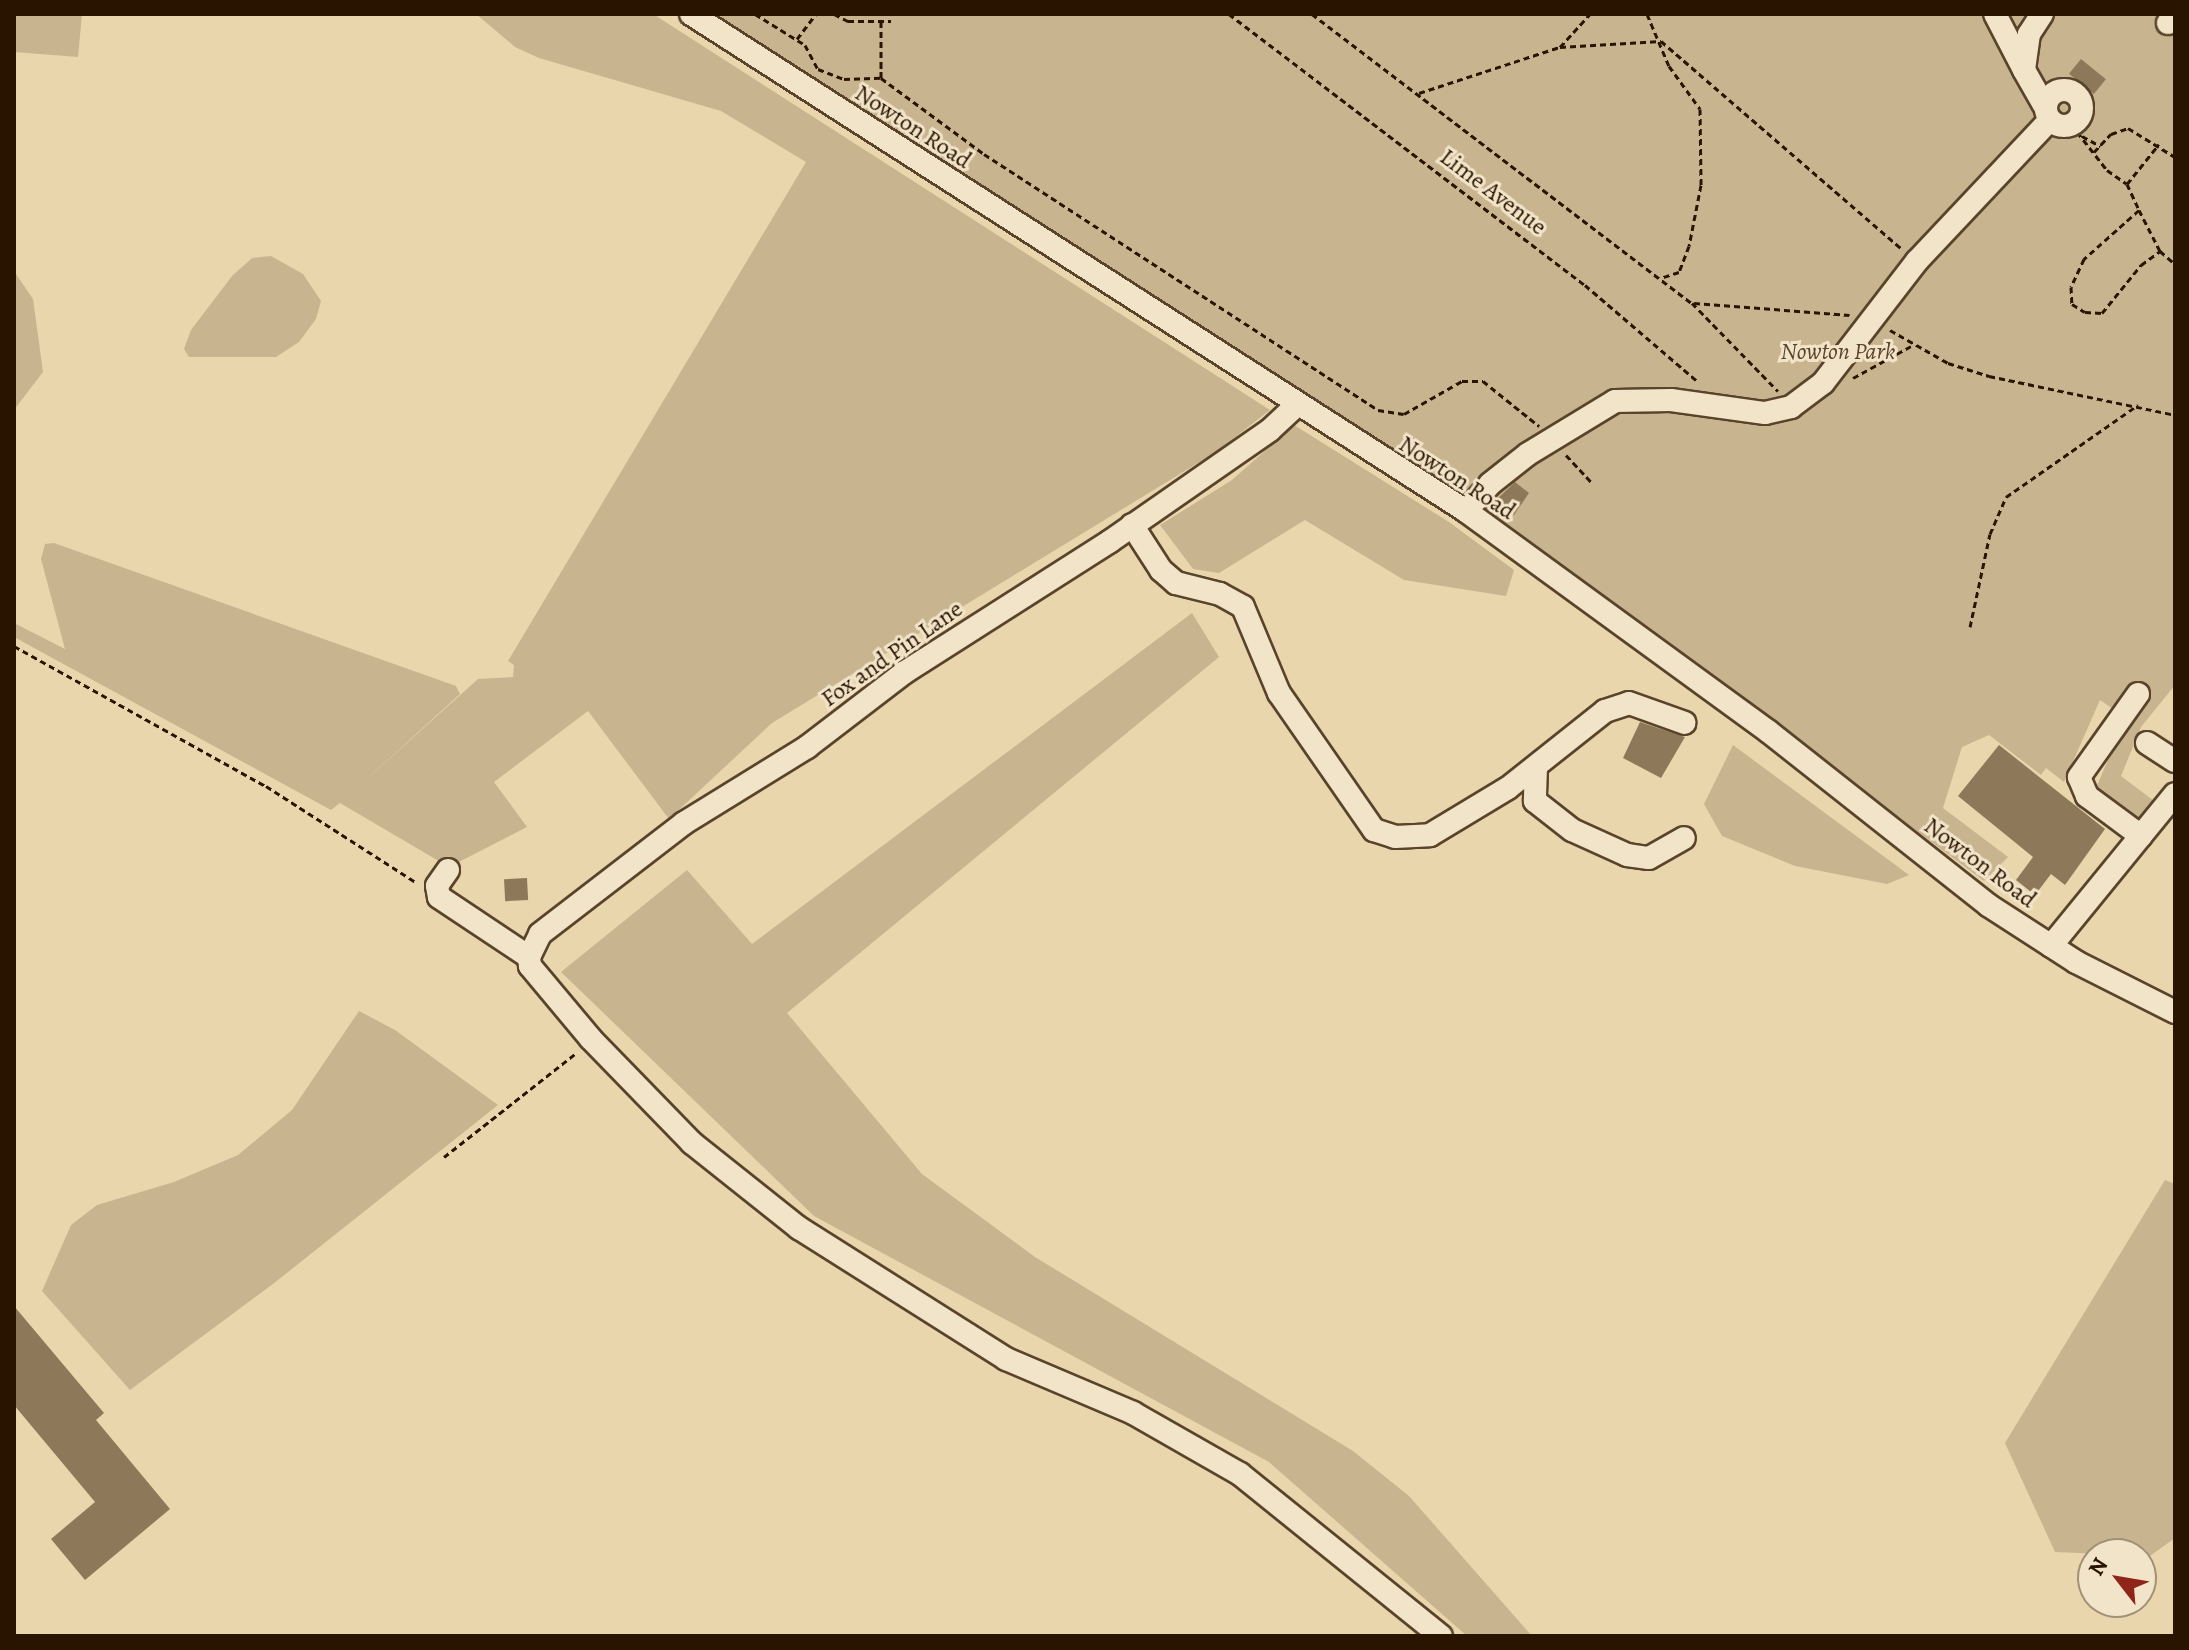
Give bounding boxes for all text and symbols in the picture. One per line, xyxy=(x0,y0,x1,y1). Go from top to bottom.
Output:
street label: Nowton Road xyxy=(849,79,977,175)
street label: Lime Avenue xyxy=(1434,143,1552,241)
park label: Nowton Park xyxy=(1781,338,1895,366)
street label: Nowton Road xyxy=(1393,430,1521,526)
street label: Fox and Pin Lane xyxy=(816,595,968,713)
street label: Nowton Road xyxy=(1918,811,2042,915)
north arrow xyxy=(2077,1538,2157,1618)
text: N xyxy=(2081,1552,2115,1581)

